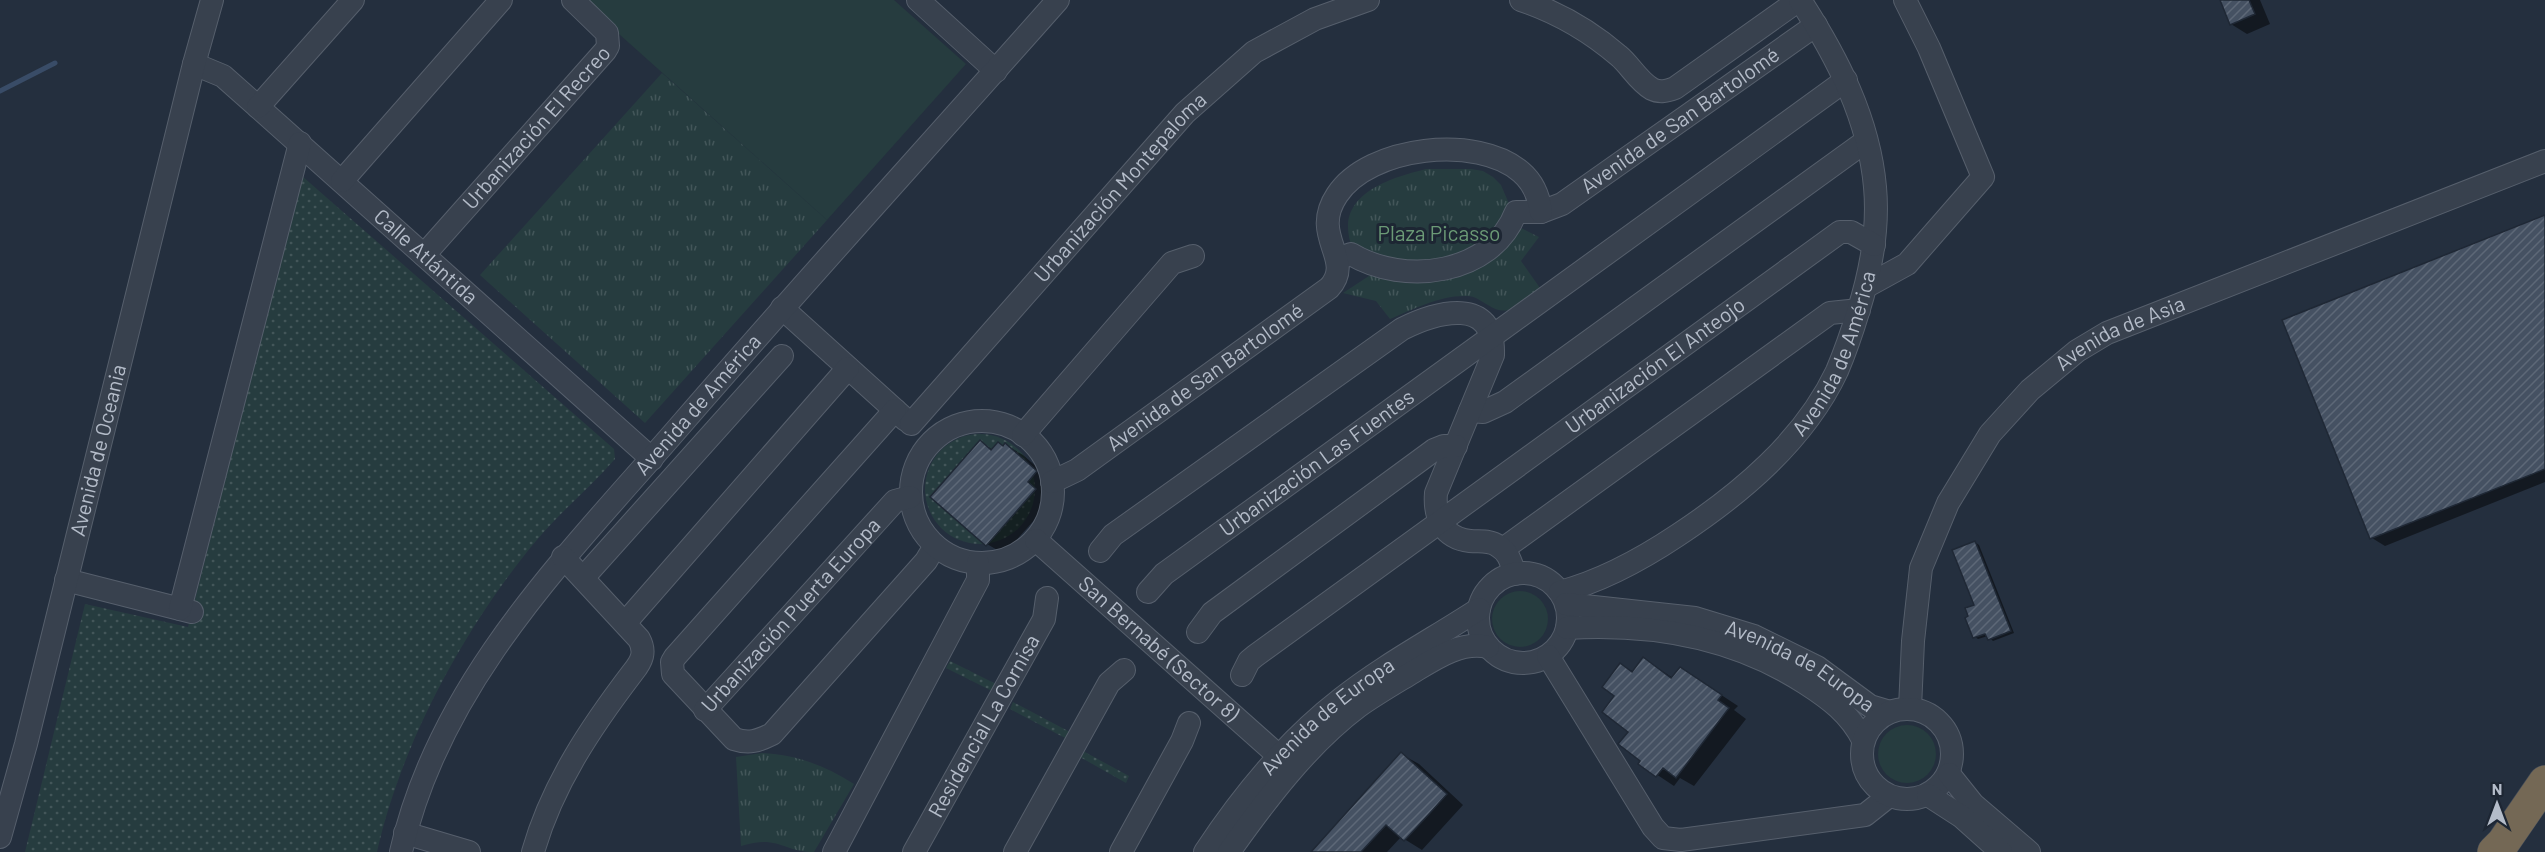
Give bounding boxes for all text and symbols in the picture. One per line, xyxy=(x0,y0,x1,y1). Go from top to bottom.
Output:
street label: Urbanización El Recreo xyxy=(457,40,615,214)
street label: Avenida de San Bartolomé xyxy=(1575,41,1783,198)
street label: Urbanización Montepaloma xyxy=(1028,86,1211,287)
street label: Calle Atlántida xyxy=(370,203,484,309)
park label: Plaza Picasso xyxy=(1377,220,1501,245)
street label: Avenida de América xyxy=(1786,268,1880,440)
street label: Avenida de Asia xyxy=(2049,290,2188,375)
street label: Urbanización El Anteojo xyxy=(1560,291,1749,438)
street label: Avenida de San Bartolomé xyxy=(1101,297,1308,456)
street label: Avenida de América xyxy=(629,328,765,479)
street label: Avenida de Oceania xyxy=(64,362,130,539)
street label: Urbanización Las Fuentes xyxy=(1214,383,1418,541)
street label: Urbanización Puerta Europa xyxy=(695,512,885,717)
street label: San Bernabé (Sector 8) xyxy=(1074,570,1245,726)
street label: Avenida de Europa xyxy=(1722,614,1880,716)
street label: Residencial La Cornisa xyxy=(922,630,1044,821)
street label: Avenida de Europa xyxy=(1254,651,1398,779)
north arrow xyxy=(2467,774,2527,834)
text: N xyxy=(2492,779,2502,798)

